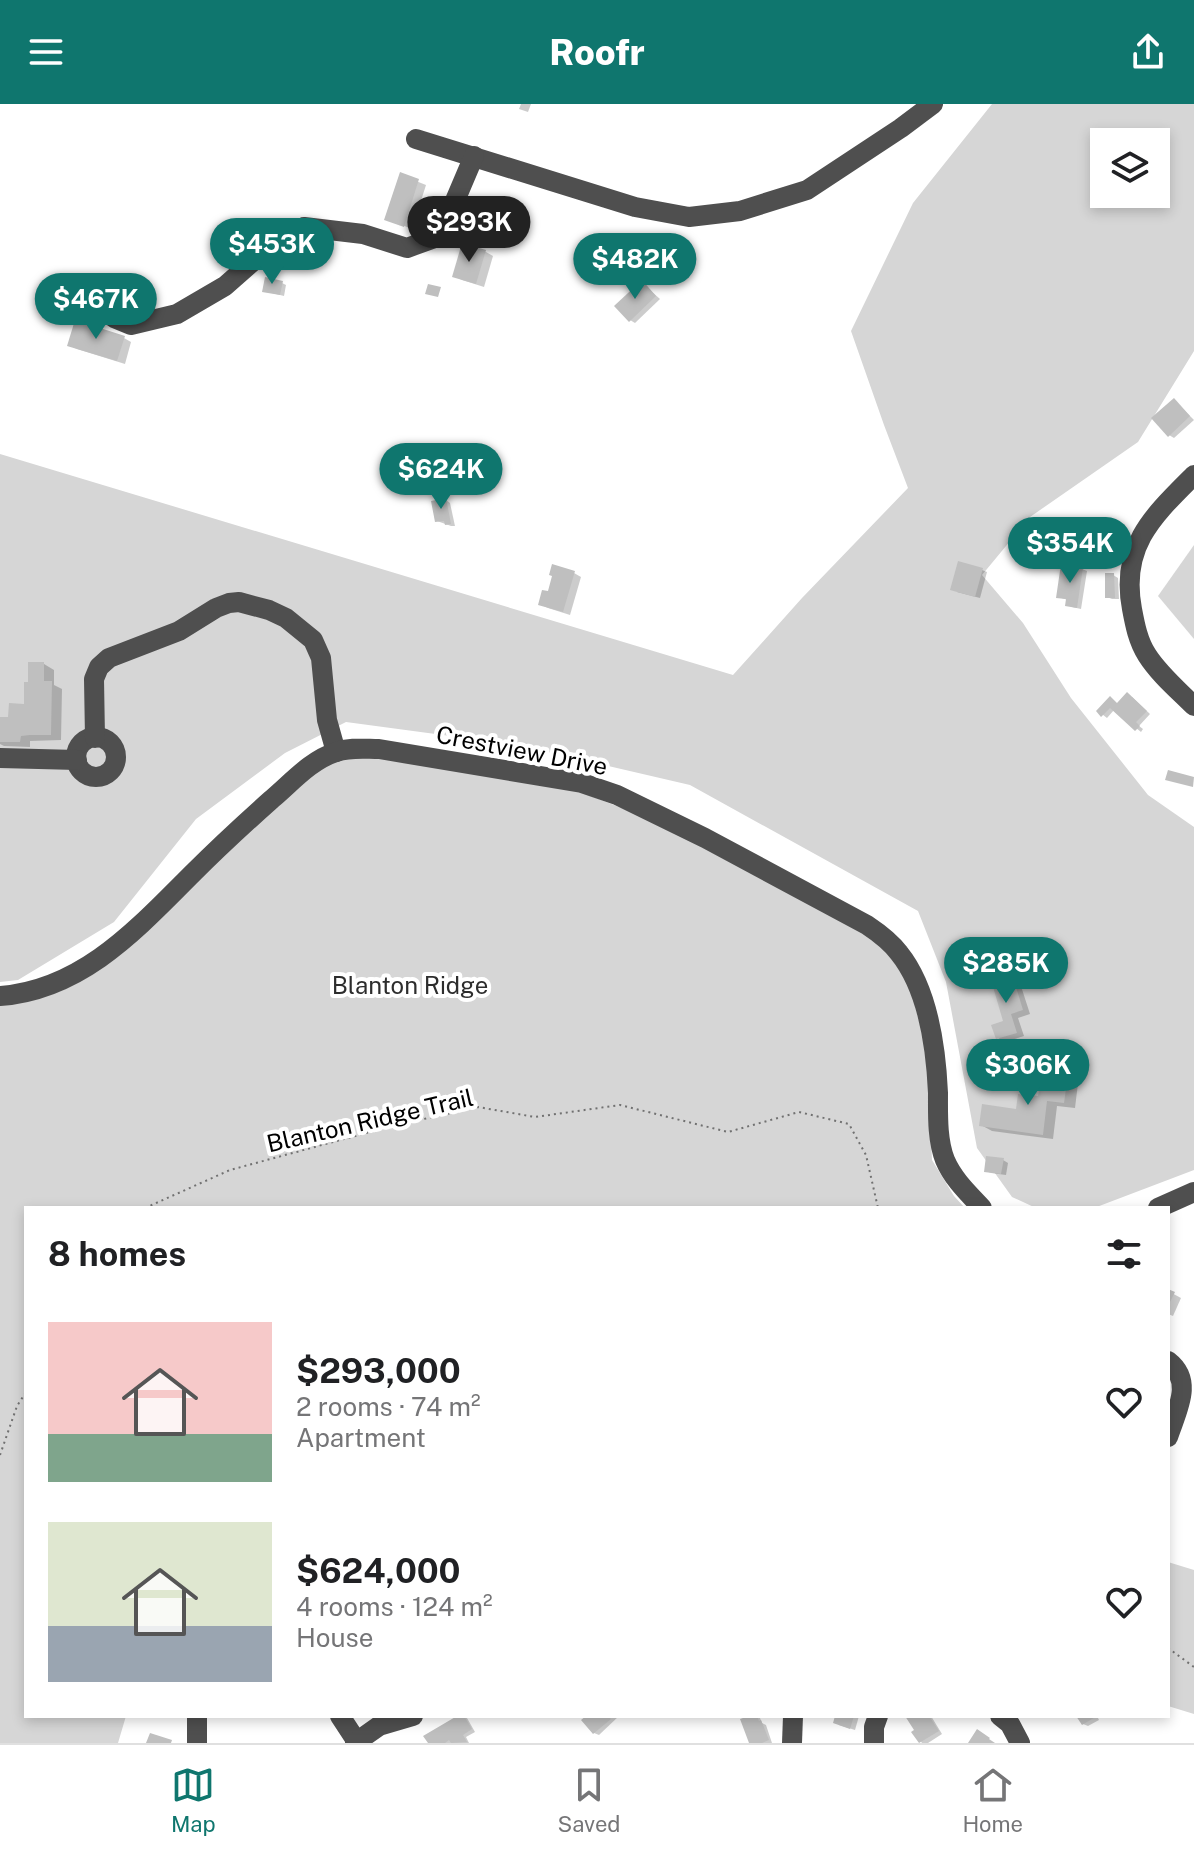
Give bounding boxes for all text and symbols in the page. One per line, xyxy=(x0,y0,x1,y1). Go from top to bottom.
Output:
icon: menu xyxy=(24,30,68,74)
icon: share xyxy=(1126,30,1170,74)
text: Roofr xyxy=(549,31,645,73)
map controls xyxy=(1090,128,1170,208)
button: layers xyxy=(1090,128,1170,208)
pin: $293K xyxy=(413,196,525,264)
text: $293K xyxy=(425,206,513,237)
pin: $453K xyxy=(216,218,328,286)
text: $453K xyxy=(228,228,316,259)
pin: $482K xyxy=(579,233,691,301)
text: $482K xyxy=(591,243,679,274)
pin: $467K xyxy=(40,273,152,341)
text: $467K xyxy=(53,283,139,314)
pin: $624K xyxy=(385,443,497,511)
text: $624K xyxy=(397,453,485,484)
pin: $354K xyxy=(1014,517,1126,585)
text: $354K xyxy=(1026,527,1114,558)
street label: Crestview Drive xyxy=(434,720,610,780)
pin: $285K xyxy=(950,937,1062,1005)
text: $285K xyxy=(962,947,1050,978)
park label: Blanton Ridge xyxy=(332,971,488,999)
pin: $306K xyxy=(972,1039,1084,1107)
text: $306K xyxy=(984,1049,1072,1080)
street label: Blanton Ridge Trail xyxy=(264,1083,476,1157)
icon: filters xyxy=(1102,1232,1146,1276)
text: 8 homes xyxy=(48,1234,186,1274)
text: $293,000 xyxy=(296,1351,461,1391)
icon: home xyxy=(112,1354,208,1450)
icon: heart xyxy=(1102,1380,1146,1424)
text: 2 rooms · 74 m² xyxy=(296,1391,481,1422)
text: Apartment xyxy=(296,1422,426,1453)
text: $624,000 xyxy=(296,1551,460,1591)
icon: home xyxy=(112,1554,208,1650)
icon: heart xyxy=(1102,1580,1146,1624)
text: 4 rooms · 124 m² xyxy=(296,1591,493,1622)
text: House xyxy=(296,1622,373,1653)
tab: Map xyxy=(171,1763,216,1837)
tab: Saved xyxy=(558,1763,620,1837)
tab: Home xyxy=(962,1763,1023,1837)

